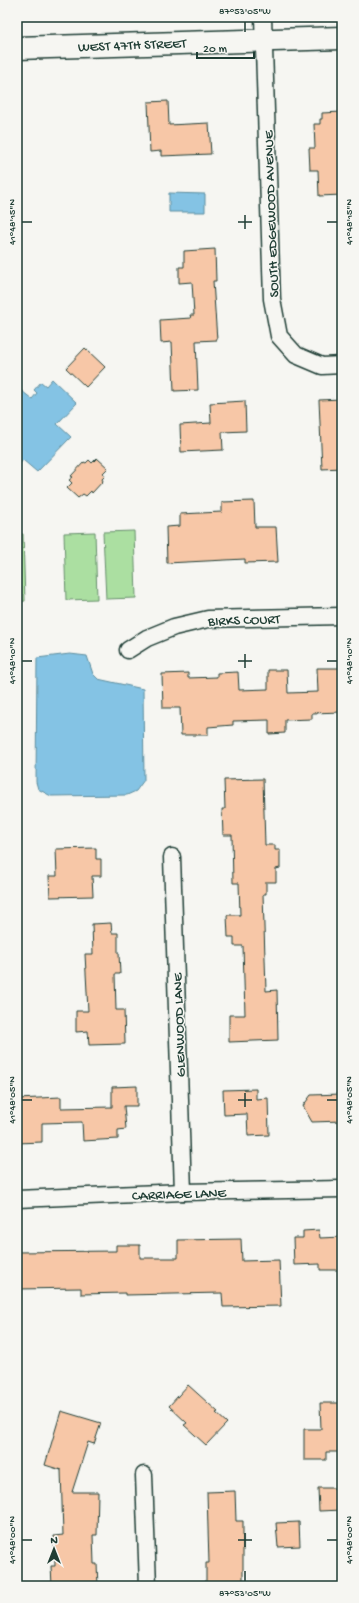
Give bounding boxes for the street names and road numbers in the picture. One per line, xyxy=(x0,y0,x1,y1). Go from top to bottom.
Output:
street label: WEST 47TH STREET xyxy=(78,36,187,57)
street label: SOUTH EDGEWOOD AVENUE xyxy=(261,129,284,298)
street label: BIRKS COURT xyxy=(207,612,281,631)
street label: GLENWOOD LANE xyxy=(170,971,191,1077)
street label: CARRIAGE LANE xyxy=(132,1185,228,1206)

